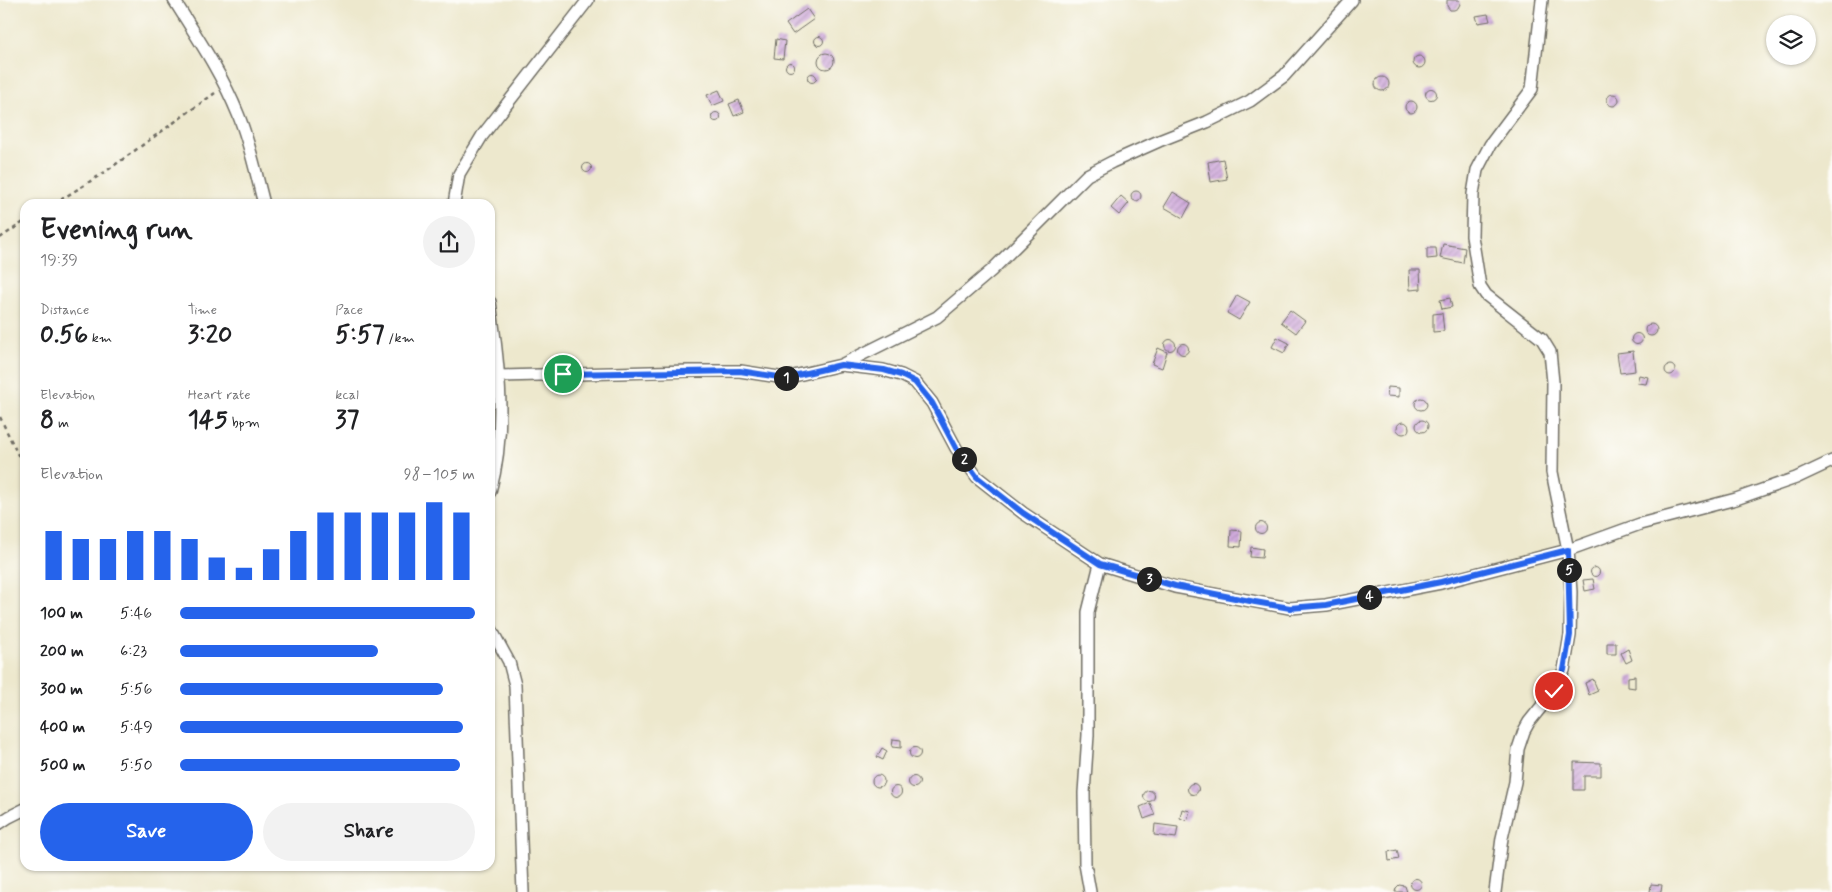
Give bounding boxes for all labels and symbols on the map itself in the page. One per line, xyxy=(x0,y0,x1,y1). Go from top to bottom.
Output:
pin xyxy=(542,353,584,395)
pin: 1 xyxy=(774,366,798,390)
pin: 2 xyxy=(952,446,976,472)
pin: 5 xyxy=(1556,558,1582,582)
pin: 3 xyxy=(1136,566,1162,592)
pin: 4 xyxy=(1356,584,1382,610)
pin xyxy=(1533,670,1575,712)

